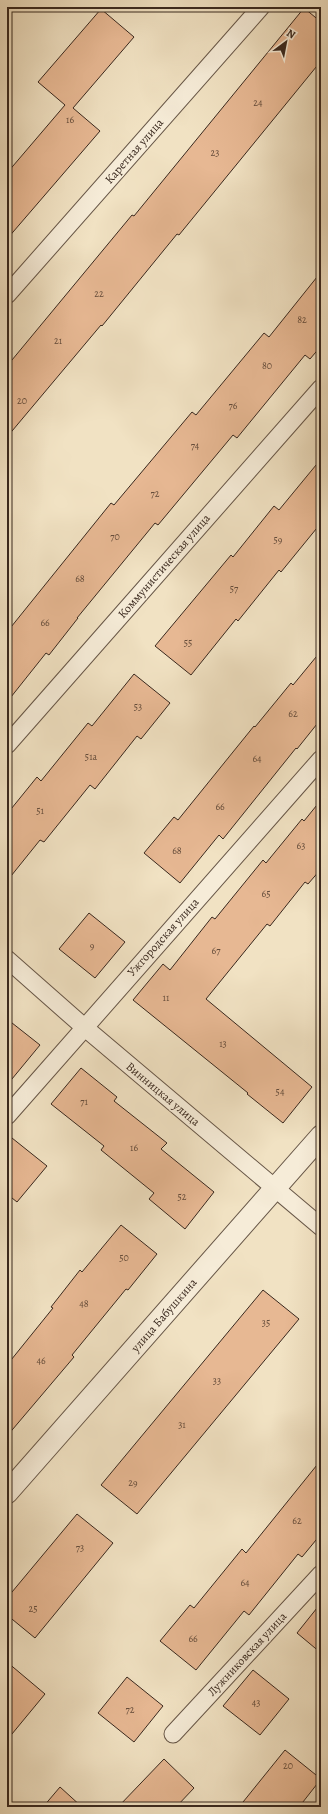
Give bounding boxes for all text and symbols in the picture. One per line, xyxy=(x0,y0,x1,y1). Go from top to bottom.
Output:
north arrow xyxy=(266,22,306,62)
text: N xyxy=(284,25,298,42)
house number: 24 xyxy=(253,96,263,109)
house number: 16 xyxy=(66,113,74,126)
street label: Каретная улица xyxy=(101,115,167,187)
house number: 23 xyxy=(211,146,219,159)
house number: 22 xyxy=(94,287,104,300)
house number: 82 xyxy=(297,313,307,326)
house number: 21 xyxy=(54,334,63,347)
house number: 80 xyxy=(262,359,272,372)
house number: 20 xyxy=(17,394,27,407)
house number: 76 xyxy=(229,399,238,412)
house number: 74 xyxy=(191,439,200,452)
house number: 72 xyxy=(151,487,160,500)
street label: Коммунистическая улица xyxy=(114,510,214,622)
house number: 70 xyxy=(110,530,120,543)
house number: 59 xyxy=(274,533,283,546)
house number: 68 xyxy=(75,572,85,585)
house number: 57 xyxy=(230,582,239,595)
house number: 66 xyxy=(40,616,50,629)
house number: 55 xyxy=(184,636,192,649)
house number: 53 xyxy=(134,700,142,713)
house number: 62 xyxy=(288,707,298,720)
house number: 51а xyxy=(85,750,98,763)
house number: 64 xyxy=(252,752,262,765)
house number: 66 xyxy=(215,800,225,813)
house number: 51 xyxy=(36,804,44,817)
house number: 63 xyxy=(297,839,305,852)
house number: 68 xyxy=(172,844,182,857)
house number: 65 xyxy=(262,887,270,900)
street label: Ужгородская улица xyxy=(123,894,203,980)
house number: 9 xyxy=(90,939,95,952)
house number: 67 xyxy=(212,944,221,957)
house number: 11 xyxy=(163,991,170,1004)
house number: 13 xyxy=(219,1037,227,1050)
street label: Винницкая улица xyxy=(123,1058,204,1130)
house number: 54 xyxy=(276,1085,285,1098)
house number: 71 xyxy=(80,1095,88,1108)
house number: 16 xyxy=(130,1141,138,1154)
house number: 52 xyxy=(177,1190,187,1203)
house number: 50 xyxy=(119,1251,129,1264)
street label: улица Бабушкина xyxy=(127,1274,201,1356)
house number: 48 xyxy=(79,1297,89,1310)
house number: 35 xyxy=(262,1316,270,1329)
house number: 46 xyxy=(36,1354,46,1367)
house number: 33 xyxy=(213,1374,221,1387)
house number: 31 xyxy=(178,1418,186,1431)
house number: 29 xyxy=(128,1476,138,1489)
house number: 62 xyxy=(292,1514,302,1527)
house number: 73 xyxy=(76,1541,84,1554)
house number: 64 xyxy=(240,1576,250,1589)
house number: 25 xyxy=(28,1602,38,1615)
street label: Лужниковская улица xyxy=(204,1608,290,1699)
house number: 66 xyxy=(188,1632,198,1645)
house number: 43 xyxy=(252,1696,260,1709)
house number: 72 xyxy=(126,1703,135,1716)
house number: 20 xyxy=(283,1759,293,1772)

